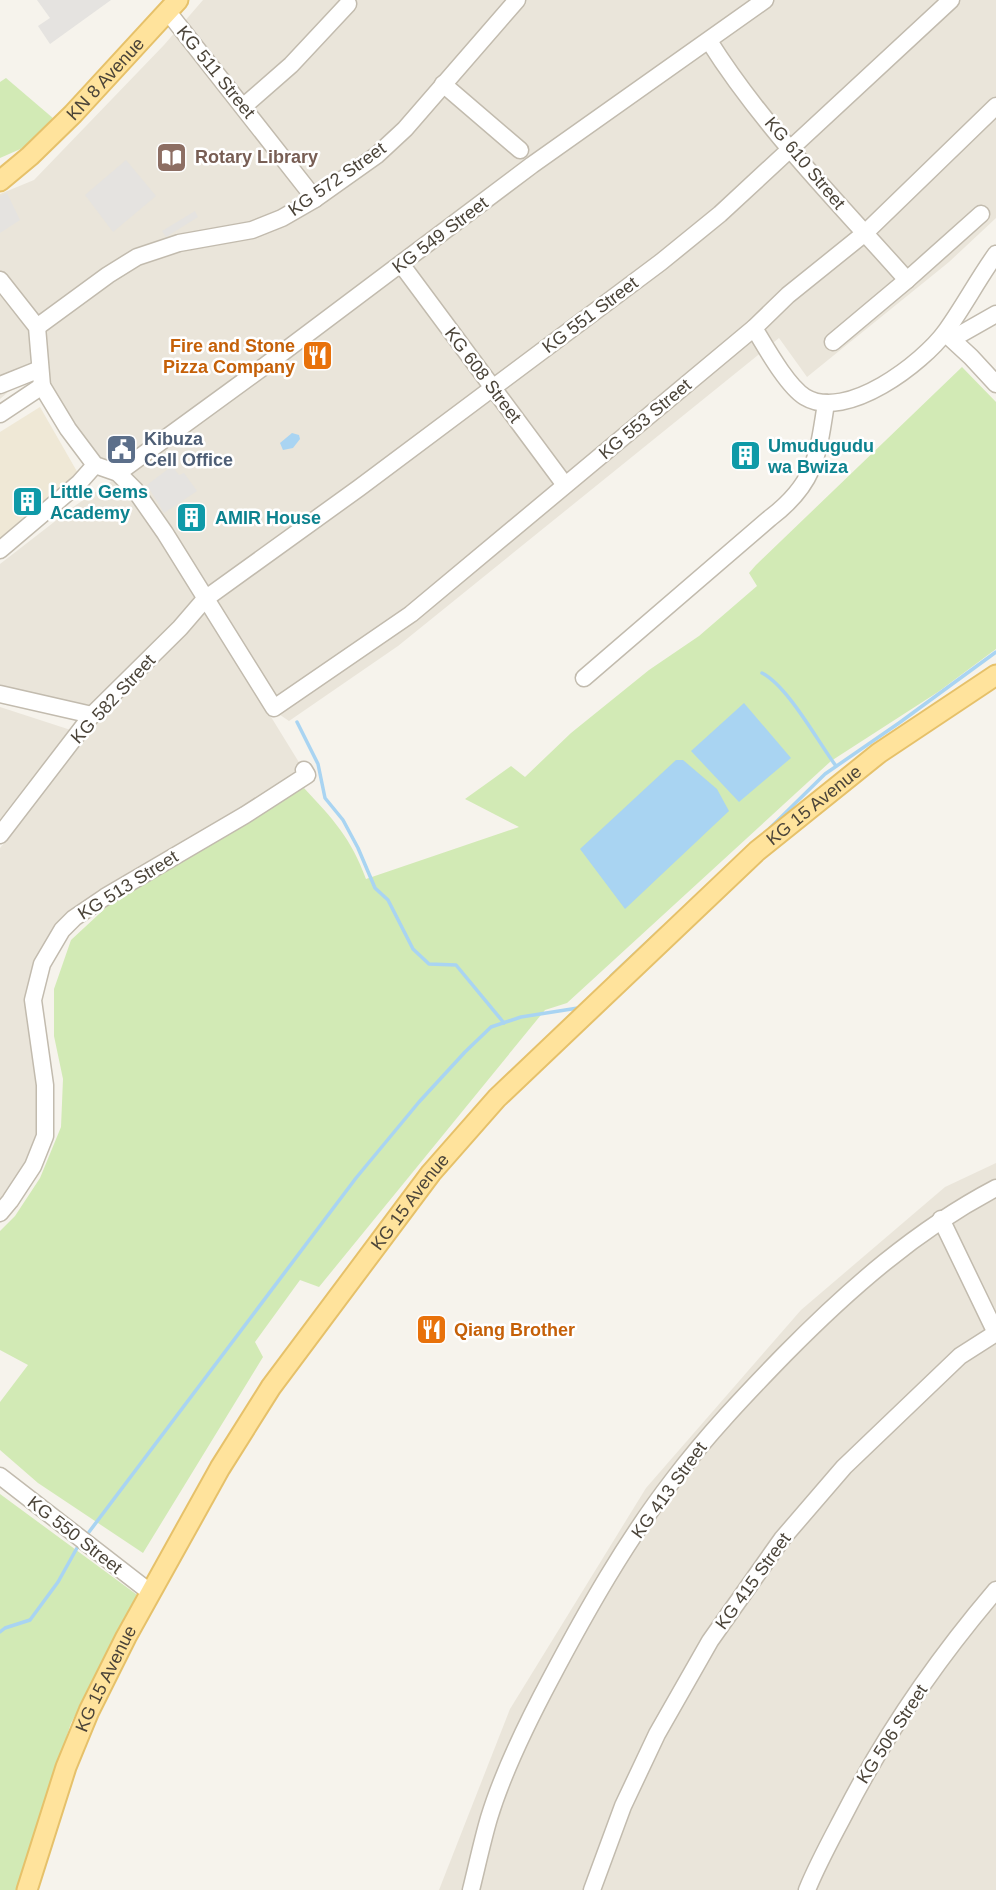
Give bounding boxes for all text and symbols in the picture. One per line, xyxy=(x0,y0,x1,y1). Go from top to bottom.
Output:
street label: KG 511 Street xyxy=(173,22,259,122)
street label: KN 8 Avenue xyxy=(63,33,148,124)
street label: KG 610 Street xyxy=(761,113,849,213)
street label: KG 572 Street xyxy=(285,138,389,220)
library icon: Rotary Library xyxy=(155,140,189,174)
place label: Rotary Library xyxy=(195,147,318,167)
street label: KG 549 Street xyxy=(388,193,492,277)
street label: KG 551 Street xyxy=(538,273,642,357)
street label: KG 608 Street xyxy=(441,323,525,427)
place label: Fire and Stone Pizza Company xyxy=(163,336,295,377)
restaurant icon: Fire and Stone Pizza Company xyxy=(301,339,335,373)
street label: KG 553 Street xyxy=(595,375,695,463)
place label: Kibuza Cell Office xyxy=(144,429,233,470)
public building icon: Kibuza Cell Office xyxy=(104,432,138,466)
place label: Umudugudu wa Bwiza xyxy=(767,436,874,477)
building icon: Umudugudu wa Bwiza xyxy=(728,439,762,473)
place label: Little Gems Academy xyxy=(50,482,148,523)
building icon: Little Gems Academy xyxy=(10,485,44,519)
building icon: AMIR House xyxy=(175,501,209,535)
place label: AMIR House xyxy=(215,508,321,528)
street label: KG 582 Street xyxy=(67,650,159,748)
street label: KG 15 Avenue xyxy=(762,761,865,849)
street label: KG 513 Street xyxy=(74,846,182,924)
street label: KG 15 Avenue xyxy=(367,1150,453,1254)
restaurant icon: Qiang Brother xyxy=(414,1313,448,1347)
place label: Qiang Brother xyxy=(454,1320,575,1340)
street label: KG 413 Street xyxy=(627,1438,711,1542)
street label: KG 550 Street xyxy=(24,1492,126,1578)
street label: KG 415 Street xyxy=(711,1529,795,1633)
street label: KG 15 Avenue xyxy=(72,1622,140,1735)
street label: KG 506 Street xyxy=(853,1681,931,1787)

